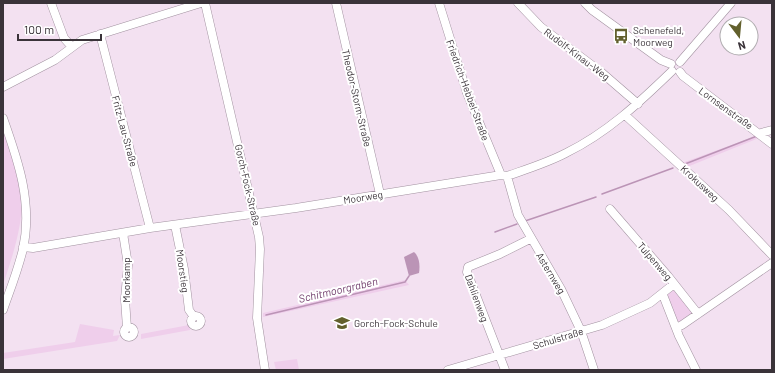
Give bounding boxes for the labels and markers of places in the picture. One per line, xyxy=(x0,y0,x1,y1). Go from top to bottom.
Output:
place label: Schenefeld, Moorweg xyxy=(633,24,684,48)
bus stop icon: Schenefeld, Moorweg xyxy=(612,27,630,45)
school or university icon: Gorch-Fock-Schule xyxy=(333,314,351,332)
place label: Gorch-Fock-Schule xyxy=(354,317,438,329)

